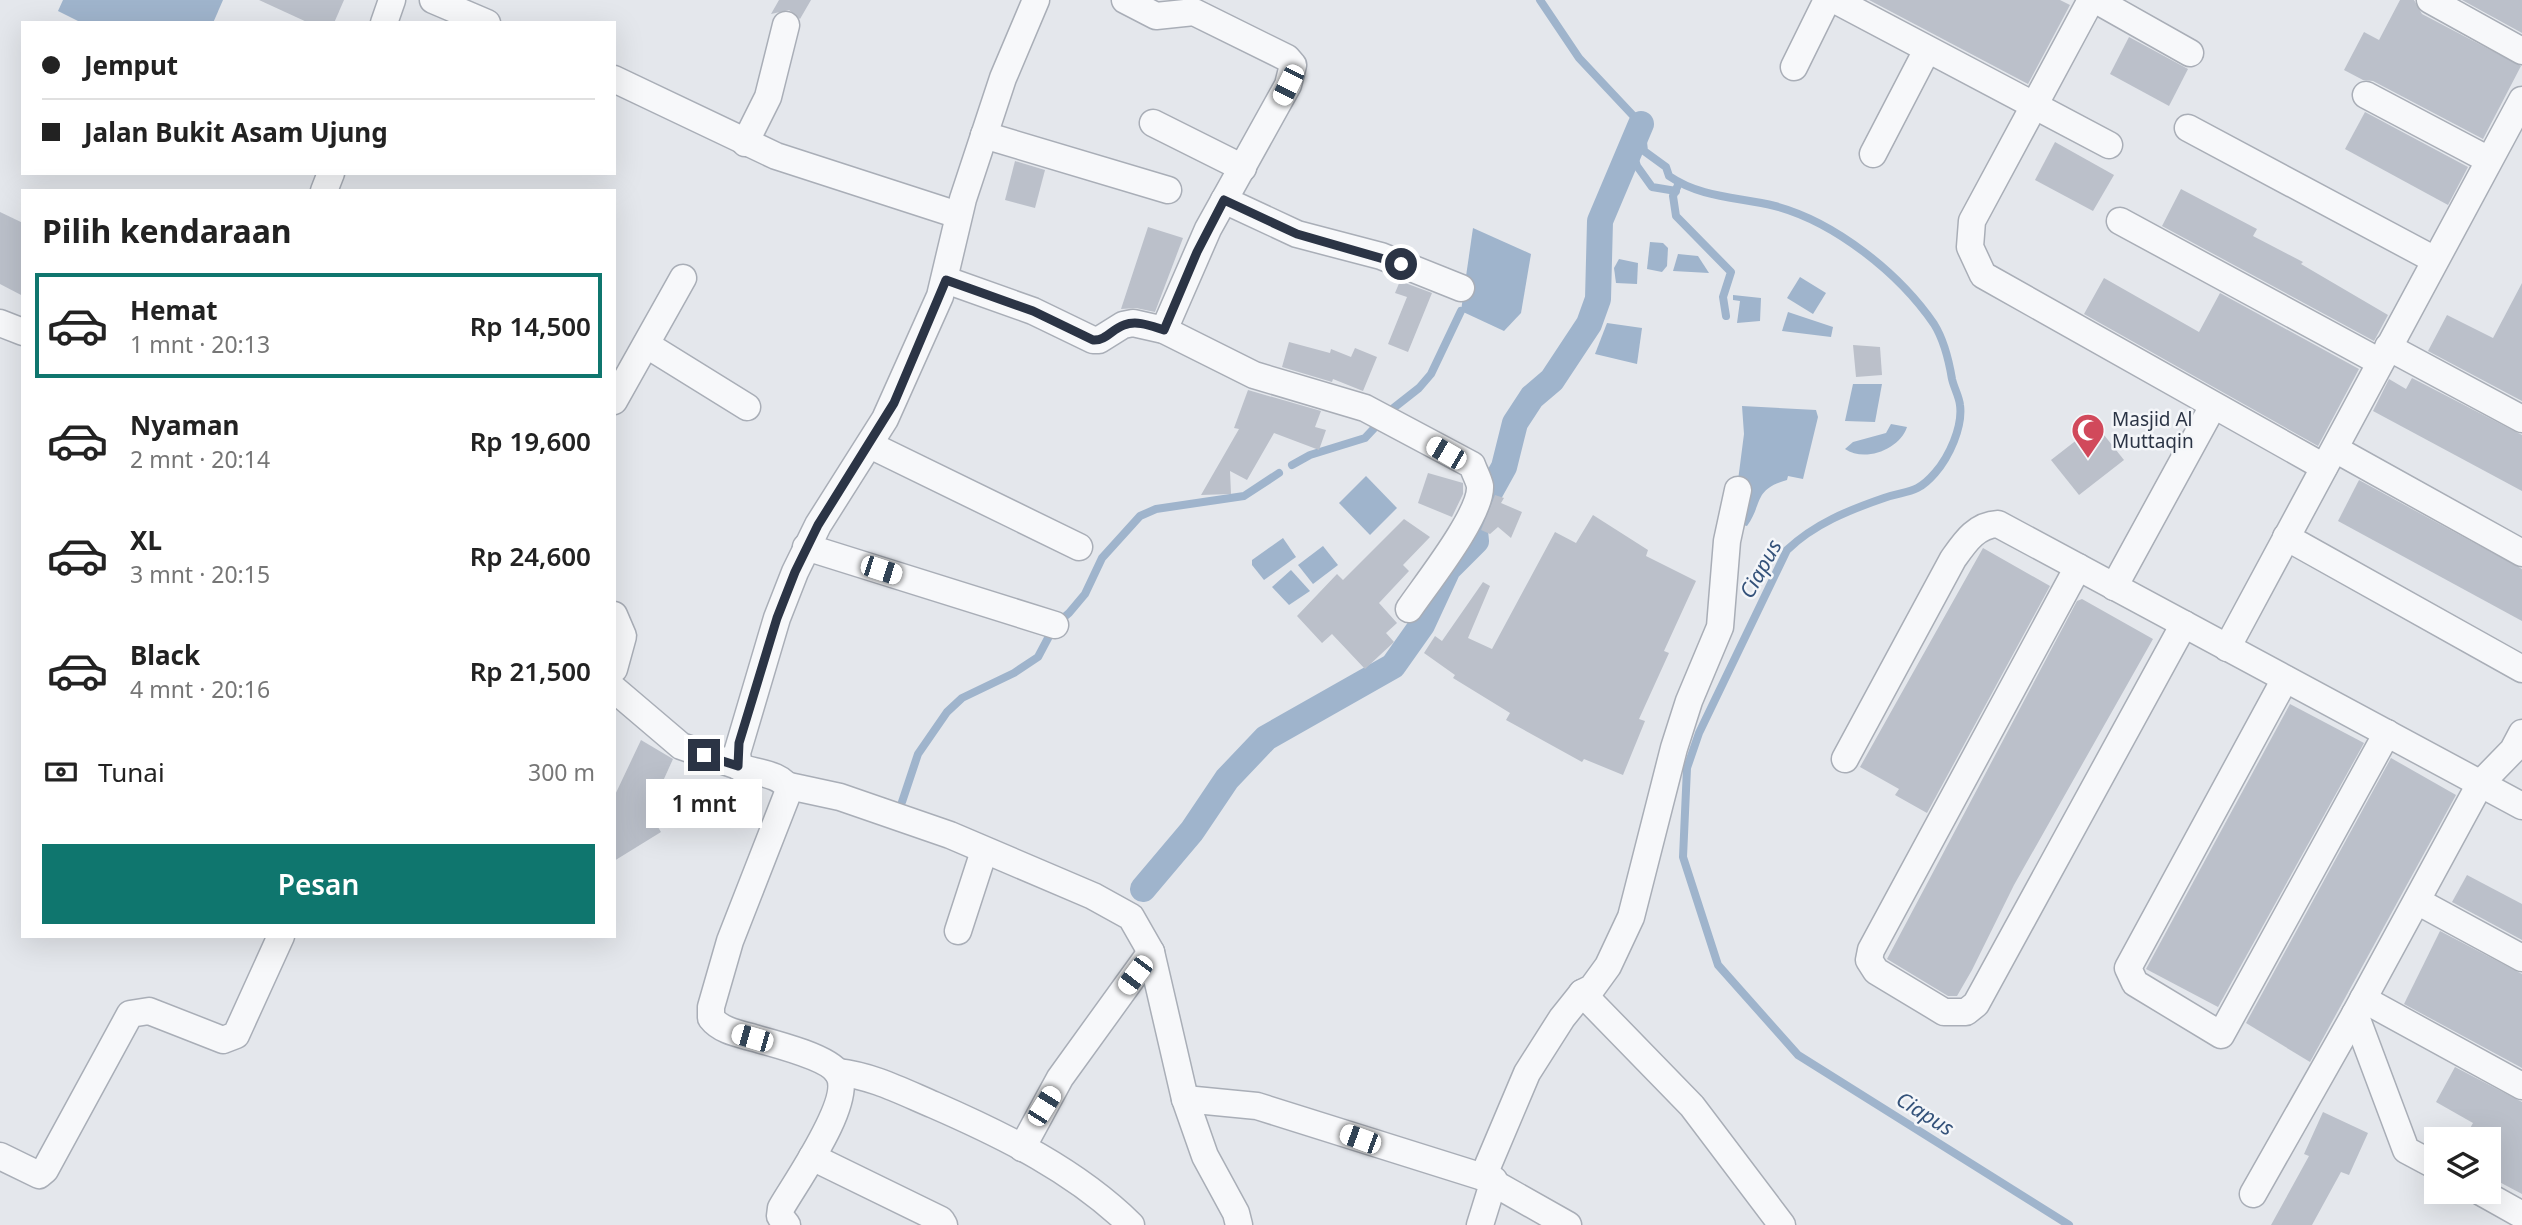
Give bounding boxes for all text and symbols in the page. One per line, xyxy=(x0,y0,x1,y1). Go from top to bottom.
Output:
text: Jemput xyxy=(84,47,178,83)
car xyxy=(1270,62,1307,108)
text: Jalan Bukit Asam Ujung xyxy=(84,114,388,150)
text: Pilih kendaraan xyxy=(42,209,292,252)
route start xyxy=(1385,248,1417,280)
text: Hemat xyxy=(130,292,218,328)
icon: car xyxy=(46,294,109,357)
text: Rp 14,500 xyxy=(470,308,591,344)
text: 1 mnt · 20:13 xyxy=(130,328,270,360)
place label: Masjid Al Muttaqin xyxy=(2112,406,2194,454)
text: Nyaman xyxy=(130,407,239,443)
icon: car xyxy=(46,409,109,472)
mosque icon: Masjid Al Muttaqin xyxy=(2069,411,2107,460)
text: Rp 19,600 xyxy=(470,423,591,459)
car xyxy=(1423,433,1470,473)
text: 2 mnt · 20:14 xyxy=(130,443,270,475)
text: XL xyxy=(130,522,162,558)
icon: car xyxy=(46,524,109,587)
water label: Ciapus xyxy=(1733,534,1788,603)
text: Rp 24,600 xyxy=(470,538,591,574)
car xyxy=(858,554,905,586)
text: 3 mnt · 20:15 xyxy=(130,558,270,590)
text: Black xyxy=(130,637,200,673)
icon: car xyxy=(46,639,109,702)
text: Rp 21,500 xyxy=(470,653,591,689)
text: 4 mnt · 20:16 xyxy=(130,673,270,705)
route end xyxy=(688,739,720,771)
icon: cash xyxy=(42,753,80,791)
text: Tunai xyxy=(98,754,165,790)
text: 300 m xyxy=(528,756,595,788)
callout: 1 mnt xyxy=(646,780,762,828)
text: 1 mnt xyxy=(671,787,737,819)
button: Pesan xyxy=(42,844,595,924)
car xyxy=(1114,952,1157,998)
car xyxy=(729,1022,776,1054)
car xyxy=(1024,1083,1065,1129)
water label: Ciapus xyxy=(1891,1085,1960,1142)
car xyxy=(1337,1122,1384,1156)
map controls xyxy=(2424,1127,2501,1204)
button: layers xyxy=(2424,1127,2501,1204)

